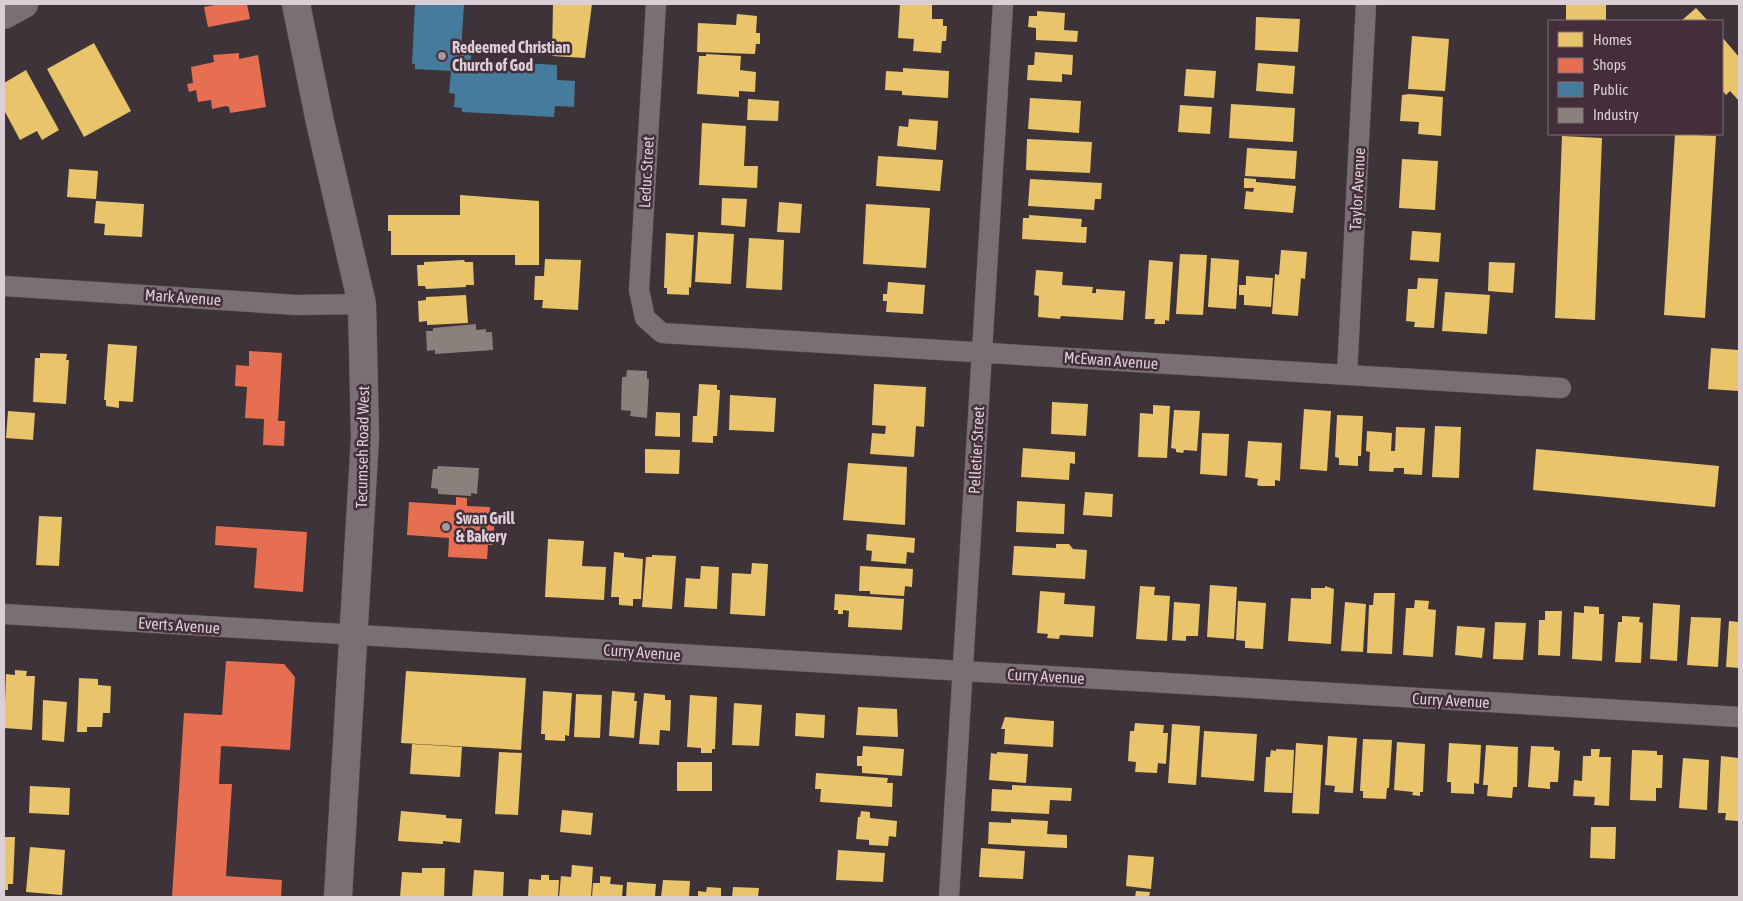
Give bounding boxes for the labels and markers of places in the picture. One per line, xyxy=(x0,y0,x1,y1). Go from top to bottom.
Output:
place label: Redeemed Christian Church of God xyxy=(452,38,570,74)
marker: Redeemed Christian Church of God xyxy=(436,50,448,62)
place label: Swan Grill & Bakery xyxy=(456,509,515,545)
marker: Swan Grill & Bakery xyxy=(440,521,452,533)

